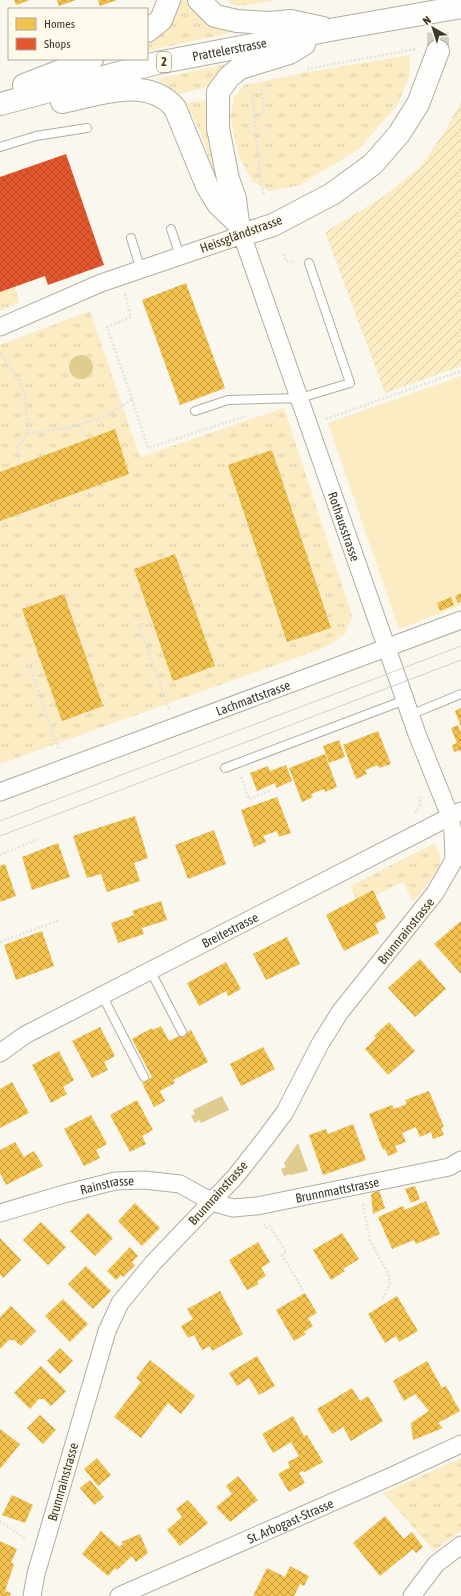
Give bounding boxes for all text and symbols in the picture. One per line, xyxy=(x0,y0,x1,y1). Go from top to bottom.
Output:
legend xyxy=(8,8,148,60)
north arrow xyxy=(413,8,453,48)
text: N xyxy=(420,14,433,27)
text: Homes xyxy=(44,17,75,31)
street label: Prattelerstrasse xyxy=(191,35,268,64)
text: Shops xyxy=(44,37,70,51)
road number: 2 xyxy=(157,52,171,72)
street label: Heissgländstrasse xyxy=(198,212,284,256)
street label: Rothausstrasse xyxy=(325,490,363,563)
street label: Lachmattstrasse xyxy=(214,677,292,718)
street label: Brunnrainstrasse xyxy=(375,895,437,967)
street label: Breitestrasse xyxy=(199,909,261,951)
street label: Brunnrainstrasse xyxy=(185,1158,251,1228)
street label: Rainstrasse xyxy=(78,1173,134,1197)
street label: Brunnmattstrasse xyxy=(294,1174,380,1206)
street label: Brunnrainstrasse xyxy=(45,1441,81,1523)
street label: St. Arbogast-Strasse xyxy=(245,1495,336,1546)

